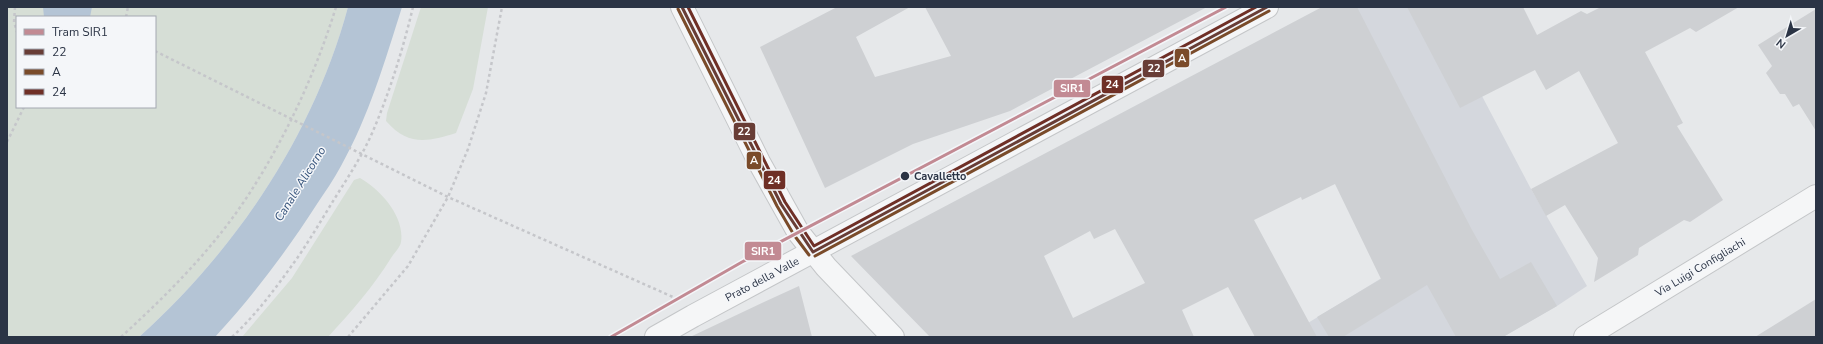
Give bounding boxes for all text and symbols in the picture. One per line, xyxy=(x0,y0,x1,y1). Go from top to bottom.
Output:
legend xyxy=(16,16,156,108)
north arrow xyxy=(1767,16,1807,56)
text: Tram SIR1 xyxy=(52,24,108,40)
text: N xyxy=(1773,35,1789,52)
text: 22 xyxy=(52,44,66,60)
line badge: A xyxy=(1174,48,1190,68)
text: A xyxy=(1178,51,1187,66)
line badge: 22 xyxy=(1142,59,1165,78)
text: 22 xyxy=(1147,61,1161,76)
text: A xyxy=(52,64,61,80)
line badge: 24 xyxy=(1101,75,1124,94)
text: 24 xyxy=(1105,77,1119,92)
line badge: SIR1 xyxy=(1053,79,1091,98)
text: SIR1 xyxy=(1060,81,1084,96)
text: 24 xyxy=(52,84,66,100)
line badge: 22 xyxy=(733,122,756,141)
text: 22 xyxy=(737,124,751,139)
water label: Canale Alicorno xyxy=(271,143,330,224)
line badge: A xyxy=(746,151,762,170)
text: A xyxy=(750,153,759,168)
place label: Cavalletto xyxy=(914,169,966,184)
line badge: 24 xyxy=(763,170,786,190)
marker: Cavalletto xyxy=(899,170,911,182)
text: 24 xyxy=(767,173,781,188)
street label: Via Luigi Configliachi xyxy=(1652,235,1748,301)
line badge: SIR1 xyxy=(744,241,782,261)
text: SIR1 xyxy=(751,244,775,259)
street label: Prato della Valle xyxy=(723,254,802,305)

